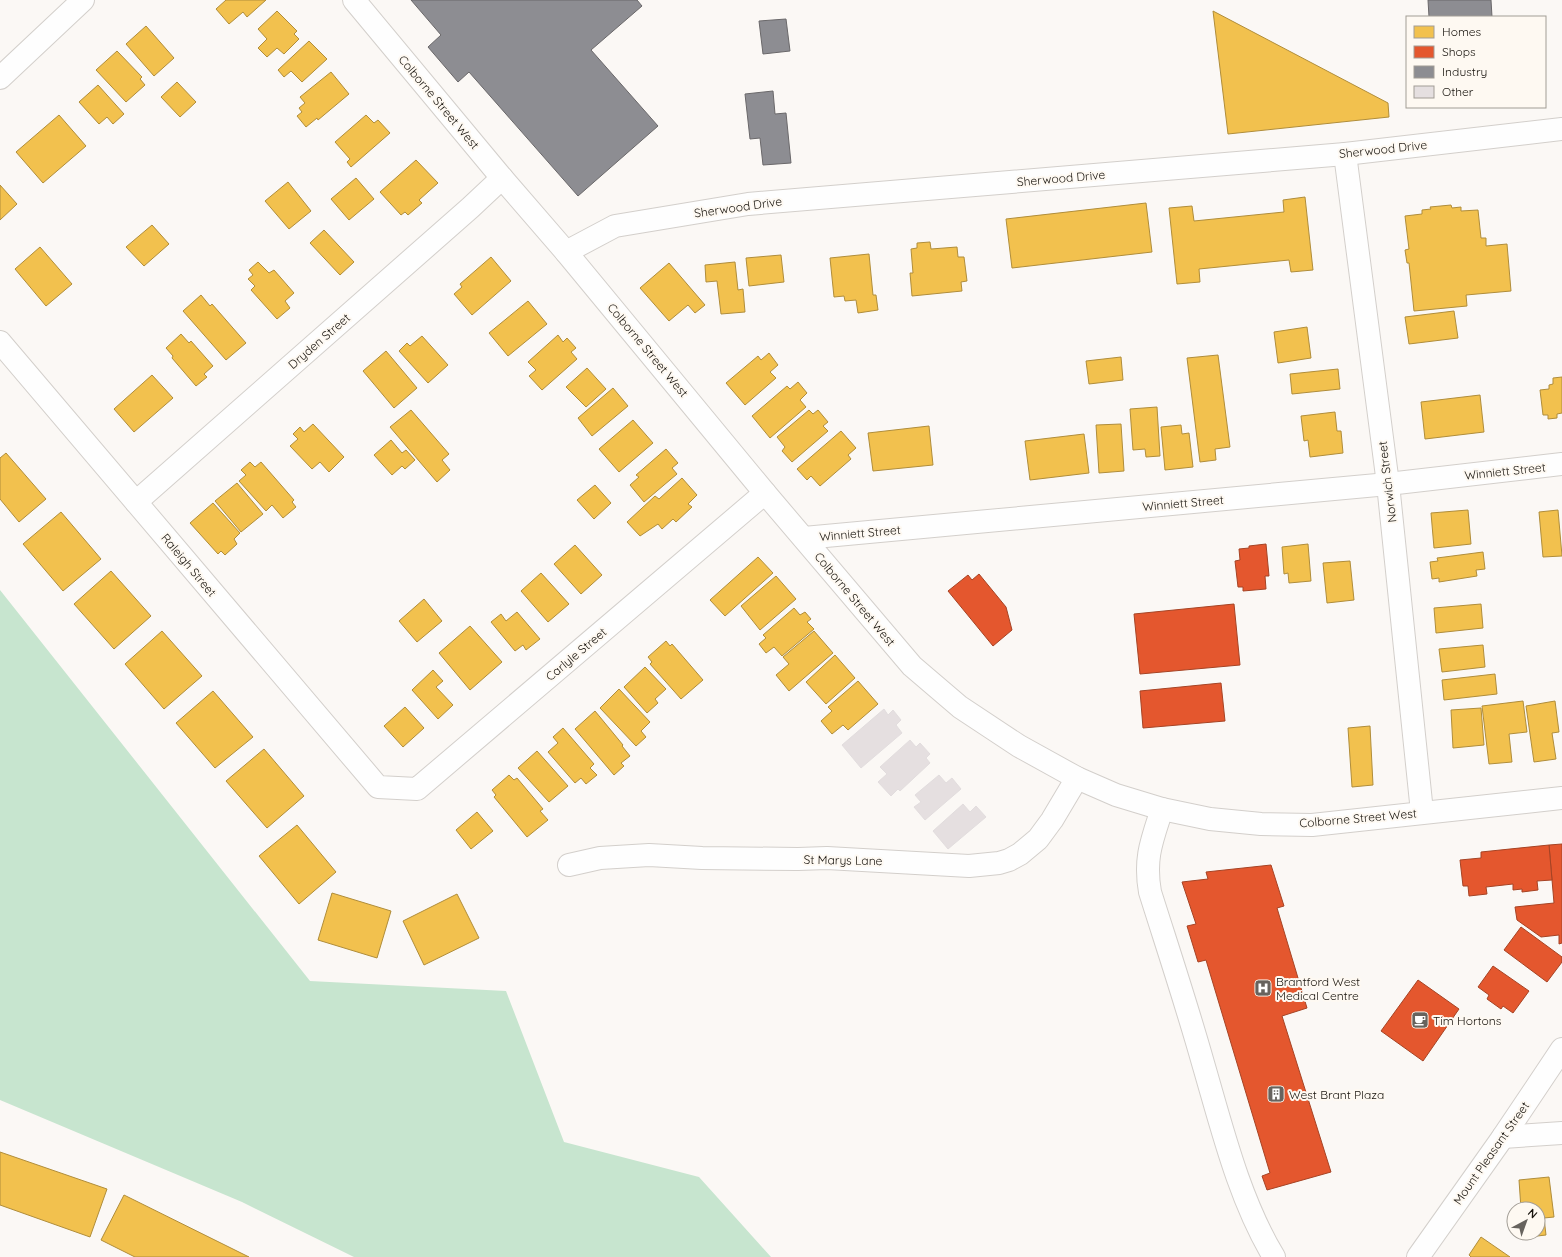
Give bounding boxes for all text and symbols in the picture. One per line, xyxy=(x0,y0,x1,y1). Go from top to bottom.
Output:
legend xyxy=(1406,16,1546,108)
text: Homes xyxy=(1442,24,1482,39)
text: Shops xyxy=(1442,44,1476,59)
street label: Colborne Street West xyxy=(395,52,483,152)
text: Industry xyxy=(1442,64,1487,79)
text: Other xyxy=(1442,84,1474,99)
street label: Sherwood Drive xyxy=(1338,137,1428,161)
street label: Sherwood Drive xyxy=(1016,167,1106,189)
street label: Sherwood Drive xyxy=(693,193,783,221)
street label: Colborne Street West xyxy=(604,300,692,400)
street label: Dryden Street xyxy=(285,310,353,372)
street label: Norwich Street xyxy=(1375,440,1399,524)
street label: Winniett Street xyxy=(1464,459,1546,483)
street label: Winniett Street xyxy=(1142,492,1224,514)
street label: Winniett Street xyxy=(819,522,901,544)
street label: Raleigh Street xyxy=(158,530,220,600)
street label: Colborne Street West xyxy=(811,549,899,649)
street label: Carlyle Street xyxy=(543,624,609,684)
street label: Colborne Street West xyxy=(1299,805,1417,831)
street label: St Marys Lane xyxy=(803,852,883,868)
place label: Brantford West Medical Centre xyxy=(1276,974,1360,1003)
hospital icon: Brantford West Medical Centre xyxy=(1253,978,1273,998)
cafe icon: Tim Hortons xyxy=(1410,1010,1430,1030)
place label: Tim Hortons xyxy=(1433,1013,1502,1028)
building icon: West Brant Plaza xyxy=(1266,1084,1286,1104)
place label: West Brant Plaza xyxy=(1289,1087,1384,1102)
street label: Mount Pleasant Street xyxy=(1450,1099,1532,1207)
north arrow xyxy=(1506,1201,1546,1241)
text: N xyxy=(1525,1206,1540,1221)

